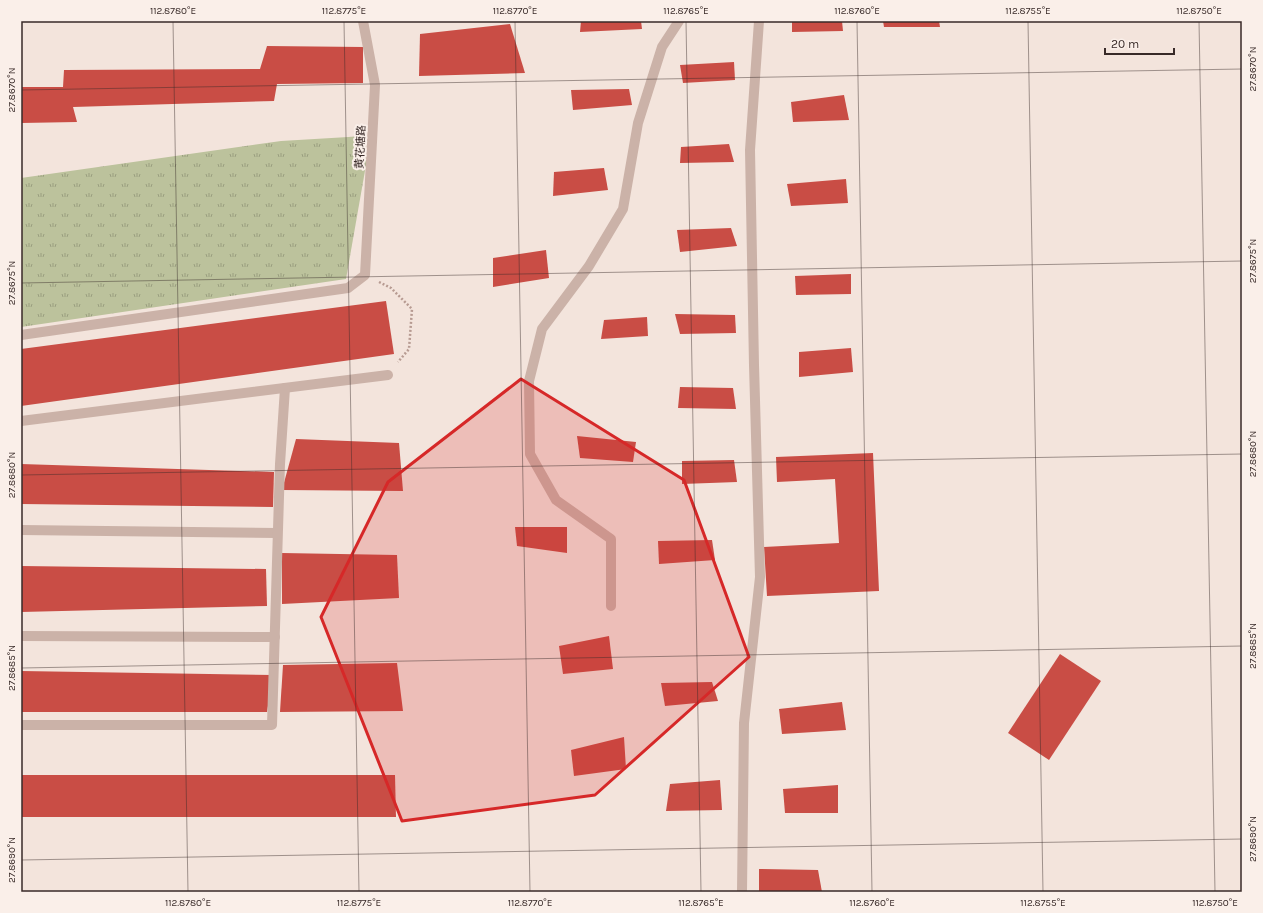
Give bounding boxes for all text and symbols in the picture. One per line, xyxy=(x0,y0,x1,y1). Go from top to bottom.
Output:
text: 112.8780°E xyxy=(150,5,196,17)
text: 112.8775°E xyxy=(322,5,366,17)
text: 112.8770°E xyxy=(493,5,537,17)
text: 112.8765°E xyxy=(663,5,709,17)
text: 112.8760°E xyxy=(834,5,880,17)
text: 112.8755°E xyxy=(1005,5,1051,17)
text: 112.8750°E xyxy=(1176,5,1222,17)
scale bar xyxy=(1105,30,1174,56)
text: 20 m xyxy=(1111,37,1139,51)
text: 27.8670°N xyxy=(1247,46,1259,92)
text: 27.8670°N xyxy=(6,67,18,113)
street label: 黄花塘路 xyxy=(353,125,368,169)
text: 27.8675°N xyxy=(1247,239,1259,283)
text: 27.8675°N xyxy=(6,261,18,305)
text: 27.8680°N xyxy=(1247,431,1259,477)
text: 27.8680°N xyxy=(6,452,18,498)
text: 27.8685°N xyxy=(1247,623,1259,669)
text: 27.8685°N xyxy=(6,645,18,691)
text: 27.8690°N xyxy=(1247,816,1259,862)
text: 27.8690°N xyxy=(6,837,18,883)
text: 112.8780°E xyxy=(165,897,211,909)
text: 112.8775°E xyxy=(337,897,381,909)
text: 112.8770°E xyxy=(508,897,552,909)
text: 112.8765°E xyxy=(678,897,724,909)
text: 112.8760°E xyxy=(849,897,895,909)
text: 112.8755°E xyxy=(1020,897,1066,909)
text: 112.8750°E xyxy=(1192,897,1238,909)

